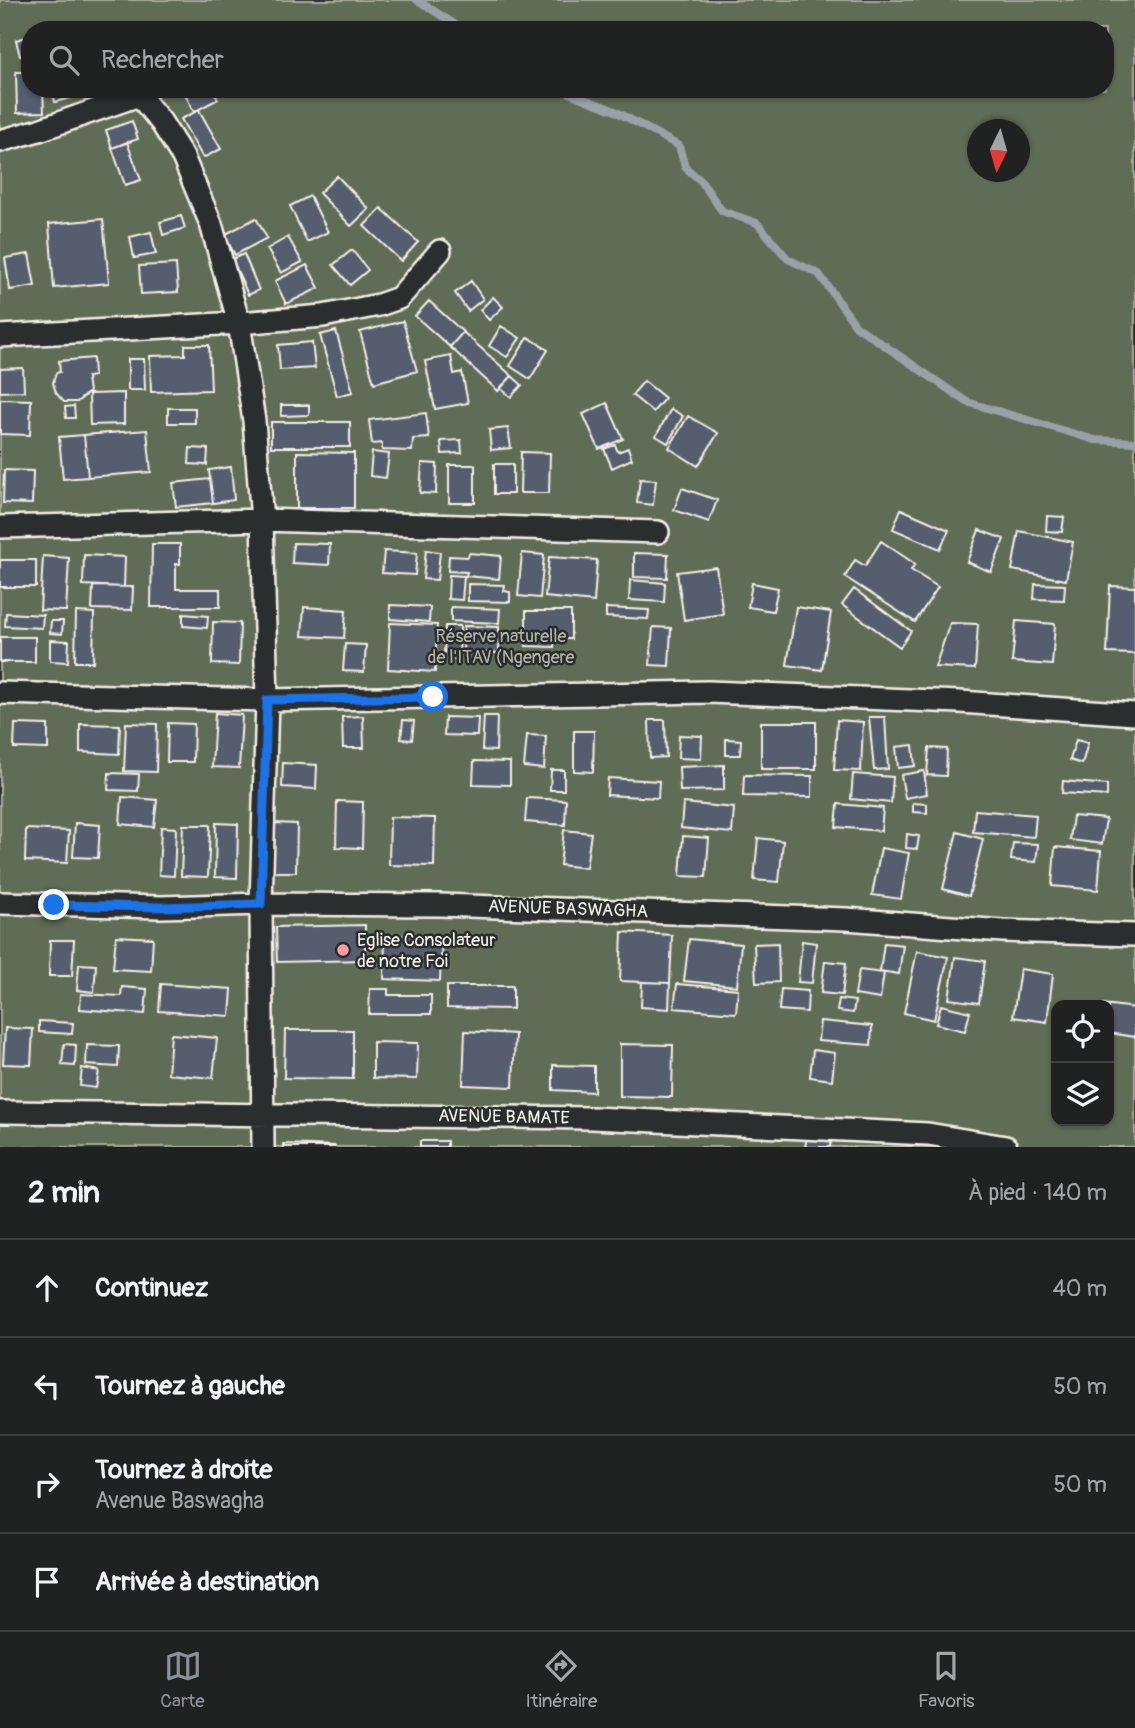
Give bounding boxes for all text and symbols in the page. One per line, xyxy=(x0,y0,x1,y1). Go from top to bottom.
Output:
search box xyxy=(21,21,1114,98)
icon: search xyxy=(45,41,83,79)
text: Rechercher xyxy=(101,44,224,76)
north arrow xyxy=(967,119,1030,182)
park label: Réserve naturelle de l'ITAV (Ngengere xyxy=(428,625,575,669)
route start xyxy=(417,681,448,712)
route end xyxy=(38,889,69,920)
street label: AVENUE BASWAGHA xyxy=(488,895,649,923)
place label: Eglise Consolateur de notre Foi xyxy=(357,929,496,973)
marker: Eglise Consolateur de notre Foi xyxy=(335,942,351,958)
map controls xyxy=(1051,1000,1114,1126)
button: locate xyxy=(1051,1000,1114,1063)
button: layers xyxy=(1051,1063,1114,1126)
street label: AVENUE BAMATE xyxy=(438,1104,570,1130)
text: 2 min xyxy=(28,1174,100,1211)
text: À pied · 140 m xyxy=(968,1178,1107,1207)
icon: ahead xyxy=(28,1269,66,1307)
text: Continuez xyxy=(95,1272,208,1304)
text: 40 m xyxy=(1053,1274,1107,1303)
icon: left xyxy=(28,1367,66,1405)
text: Tournez à gauche xyxy=(95,1370,285,1402)
text: 50 m xyxy=(1053,1372,1107,1401)
text: Tournez à droite xyxy=(95,1454,272,1486)
icon: right xyxy=(28,1465,66,1503)
text: 50 m xyxy=(1053,1470,1107,1499)
text: Avenue Baswagha xyxy=(95,1486,264,1515)
icon: arrive xyxy=(28,1563,66,1601)
text: Arrivée à destination xyxy=(95,1566,319,1598)
tab: Carte xyxy=(160,1647,205,1713)
tab: Itinéraire xyxy=(525,1647,597,1713)
tab: Favoris xyxy=(918,1647,975,1713)

